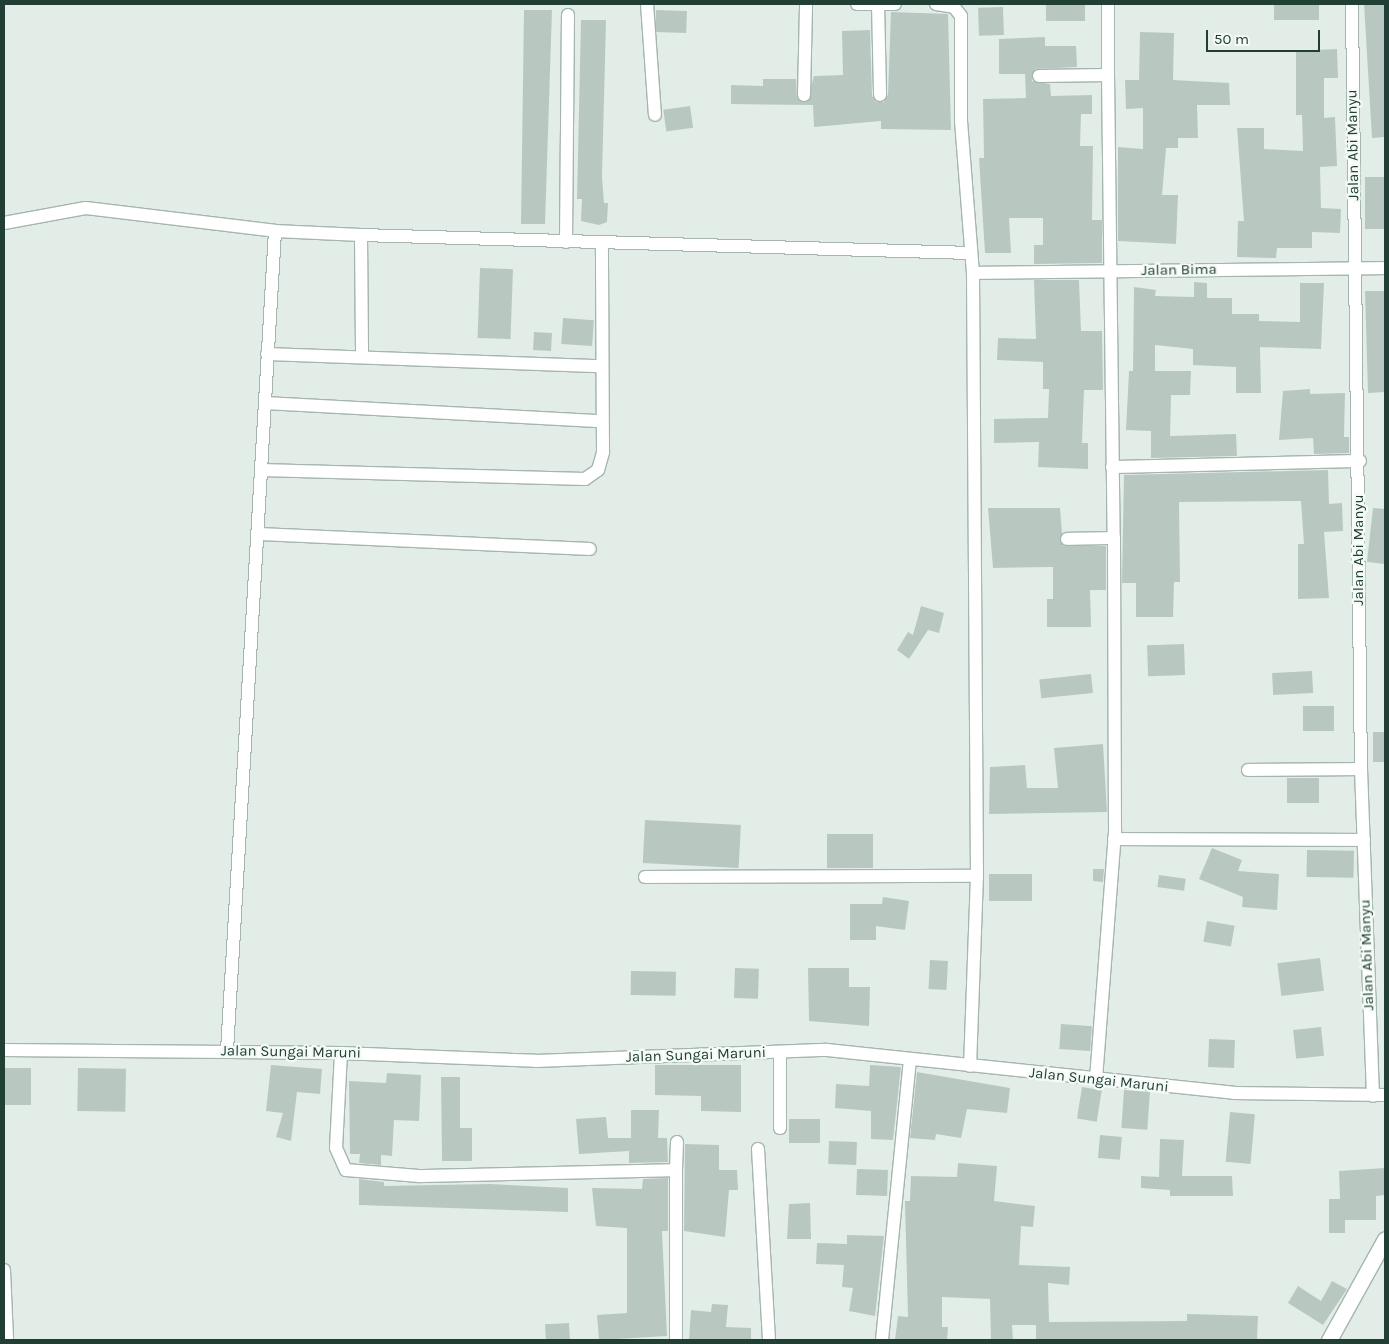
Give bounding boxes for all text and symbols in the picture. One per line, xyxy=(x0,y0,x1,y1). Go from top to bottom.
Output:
scale bar xyxy=(1209,20,1323,52)
text: 50 m xyxy=(1214,30,1249,48)
street label: Jalan Abi Manyu xyxy=(1343,89,1363,201)
street label: Jalan Bima xyxy=(1141,260,1217,280)
street label: Jalan Abi Manyu xyxy=(1350,495,1368,605)
street label: Jalan Abi Manyu xyxy=(1356,899,1378,1011)
street label: Jalan Sungai Maruni xyxy=(221,1042,361,1062)
street label: Jalan Sungai Maruni xyxy=(626,1044,766,1066)
street label: Jalan Sungai Maruni xyxy=(1028,1064,1170,1096)

